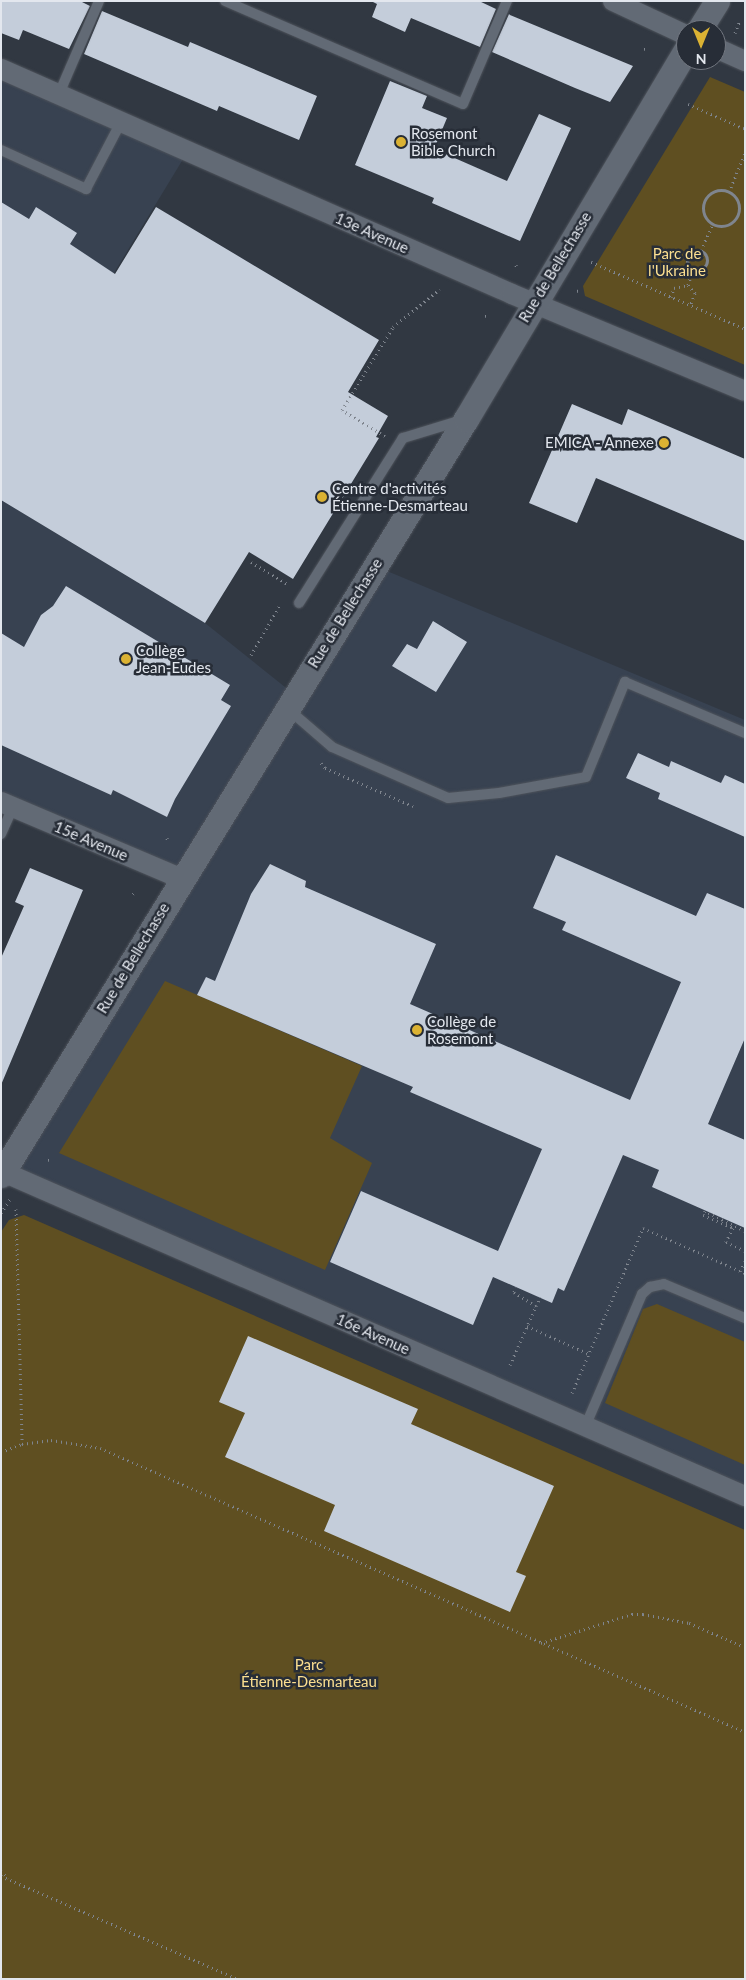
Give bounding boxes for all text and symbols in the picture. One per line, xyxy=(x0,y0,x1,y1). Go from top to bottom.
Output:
north arrow xyxy=(676,20,726,70)
text: N xyxy=(696,51,706,68)
place label: Rosemont Bible Church xyxy=(411,124,495,159)
marker: Rosemont Bible Church xyxy=(395,136,407,148)
street label: Rue de Bellechasse xyxy=(515,208,595,326)
street label: 13e Avenue xyxy=(332,209,412,257)
park label: Parc de l'Ukraine xyxy=(648,244,706,279)
place label: EMICA - Annexe xyxy=(544,434,654,452)
marker: EMICA - Annexe xyxy=(658,437,670,449)
place label: Centre d'activités Étienne-Desmarteau xyxy=(332,479,468,514)
marker: Centre d'activités Étienne-Desmarteau xyxy=(316,491,328,503)
street label: Rue de Bellechasse xyxy=(304,555,386,671)
place label: Collège Jean-Eudes xyxy=(136,641,211,676)
marker: Collège Jean-Eudes xyxy=(120,653,132,665)
street label: 15e Avenue xyxy=(51,817,131,865)
street label: Rue de Bellechasse xyxy=(93,899,173,1017)
place label: Collège de Rosemont xyxy=(427,1012,496,1047)
marker: Collège de Rosemont xyxy=(411,1024,423,1036)
street label: 16e Avenue xyxy=(333,1310,413,1358)
park label: Parc Étienne-Desmarteau xyxy=(241,1655,377,1690)

